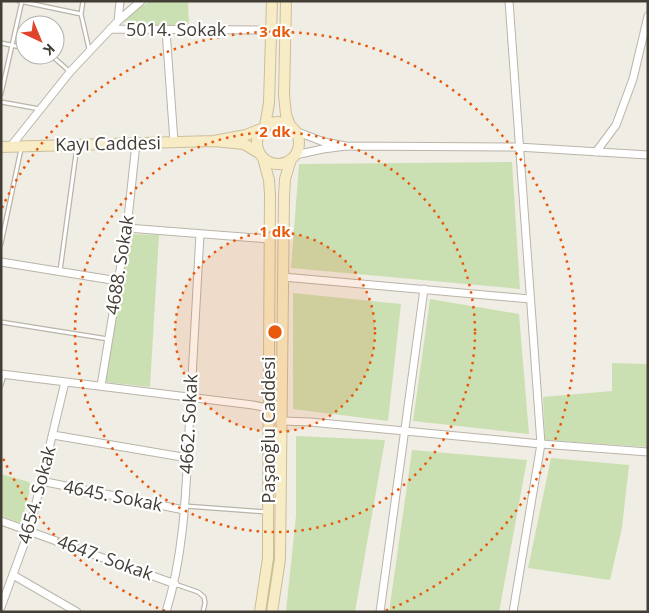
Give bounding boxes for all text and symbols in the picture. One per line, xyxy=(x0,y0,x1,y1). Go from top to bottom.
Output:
north arrow xyxy=(15,15,65,65)
street label: 5014. Sokak xyxy=(126,17,227,41)
text: 3 dk xyxy=(259,21,291,41)
text: K xyxy=(39,40,59,60)
text: 2 dk xyxy=(259,121,291,141)
street label: Kayı Caddesi xyxy=(55,130,161,156)
street label: 4688. Sokak xyxy=(99,213,139,316)
text: 1 dk xyxy=(259,221,291,241)
centre of rings xyxy=(266,323,284,341)
street label: Paşaoğlu Caddesi xyxy=(256,357,280,503)
street label: 4662. Sokak xyxy=(173,373,203,475)
street label: 4654. Sokak xyxy=(11,443,61,546)
street label: 4645. Sokak xyxy=(62,474,165,516)
street label: 4647. Sokak xyxy=(54,529,157,586)

